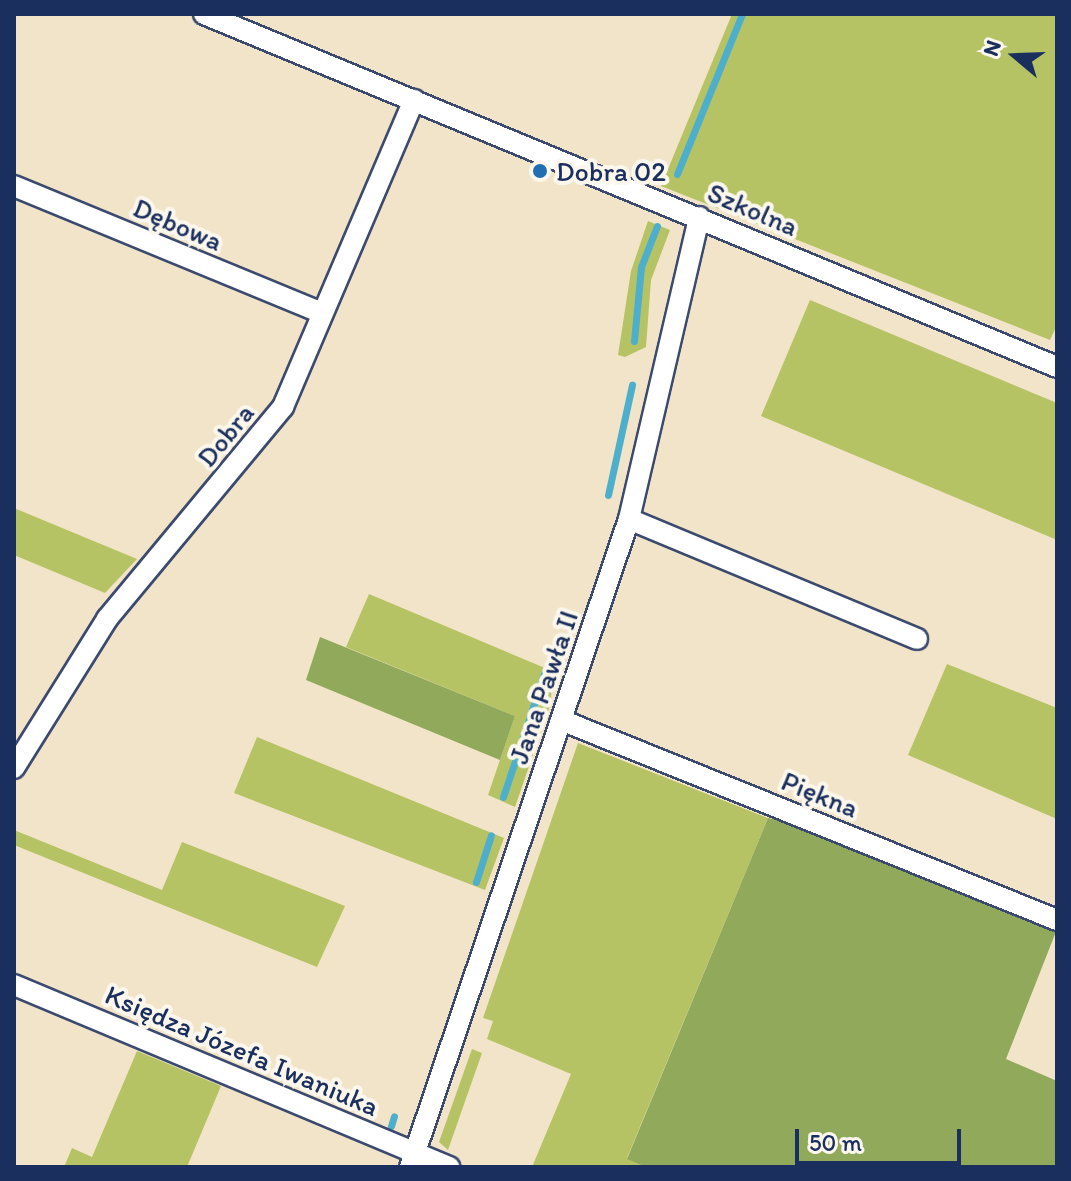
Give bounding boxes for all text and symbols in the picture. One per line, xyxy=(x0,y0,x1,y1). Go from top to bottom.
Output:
north arrow xyxy=(975,16,1055,96)
text: N xyxy=(977,37,1007,59)
place label: Dobra 02 xyxy=(556,154,666,188)
marker: Dobra 02 xyxy=(531,162,549,180)
street label: Szkolna xyxy=(703,175,803,243)
street label: Dębowa xyxy=(128,190,228,258)
street label: Dobra xyxy=(189,397,261,473)
street label: Jana Pawła II xyxy=(501,607,585,767)
street label: Piękna xyxy=(777,763,863,825)
street label: Księdza Józefa Iwaniuka xyxy=(100,977,384,1123)
scale bar xyxy=(799,1113,965,1163)
text: 50 m xyxy=(809,1128,862,1157)

